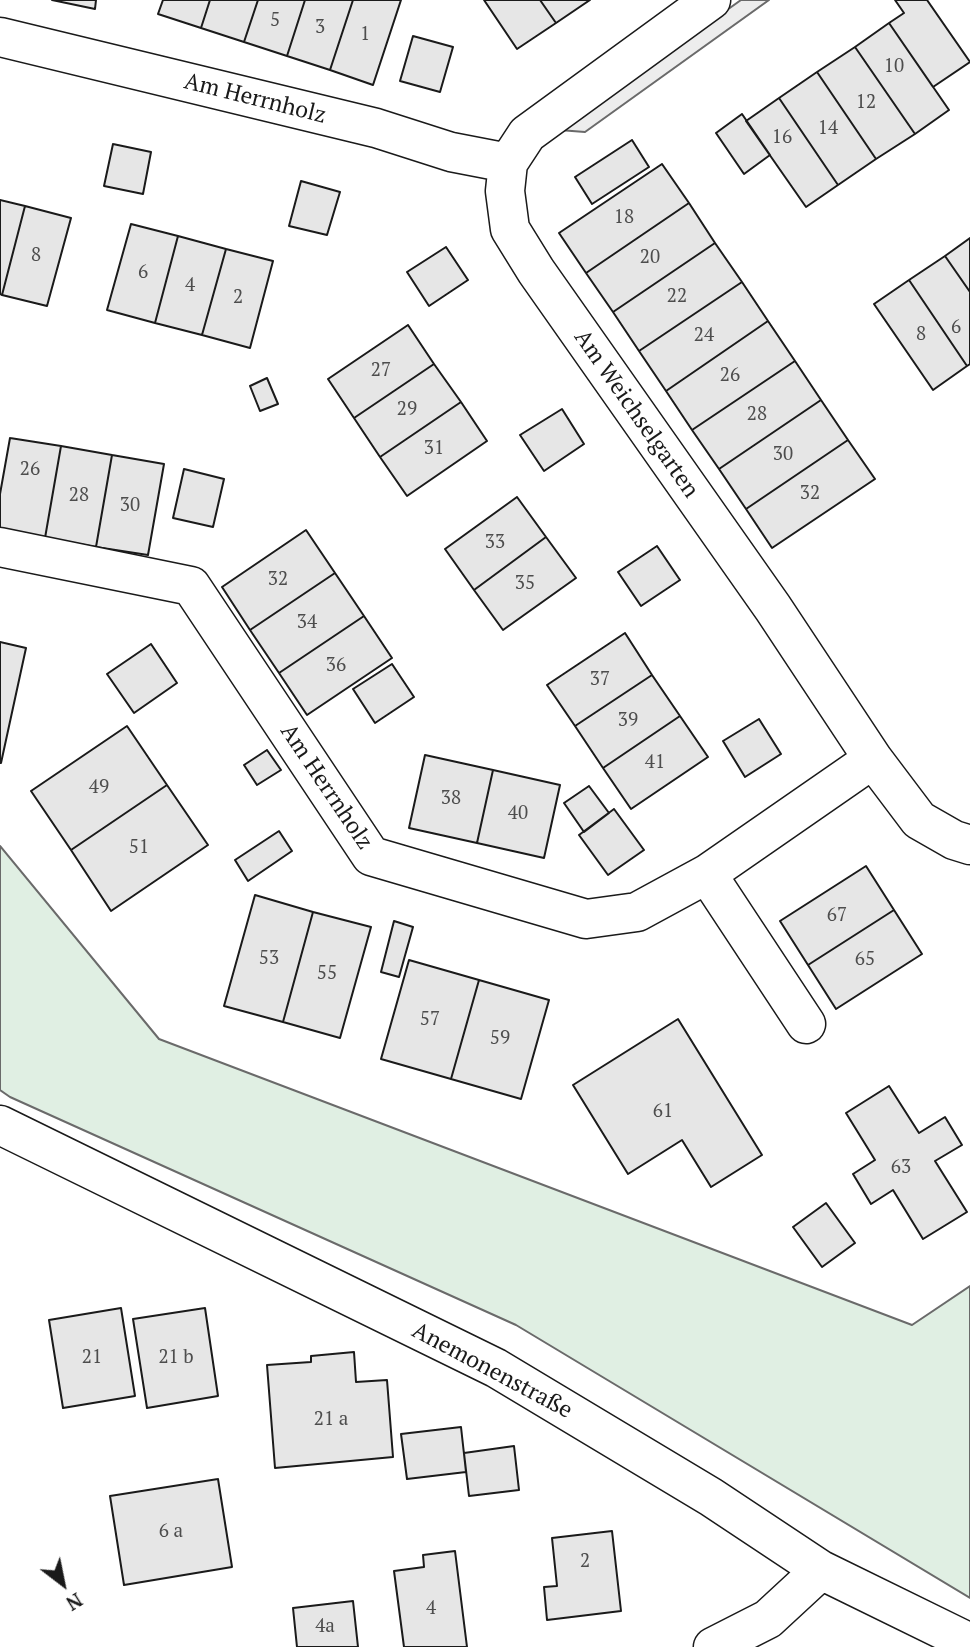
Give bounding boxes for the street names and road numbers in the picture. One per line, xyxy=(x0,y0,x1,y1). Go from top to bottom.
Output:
street label: Am Herrnholz xyxy=(181,68,329,130)
street label: Am Weichselgarten xyxy=(568,325,704,503)
street label: Am Herrnholz xyxy=(274,719,378,855)
street label: Anemonenstraße xyxy=(407,1317,577,1425)

